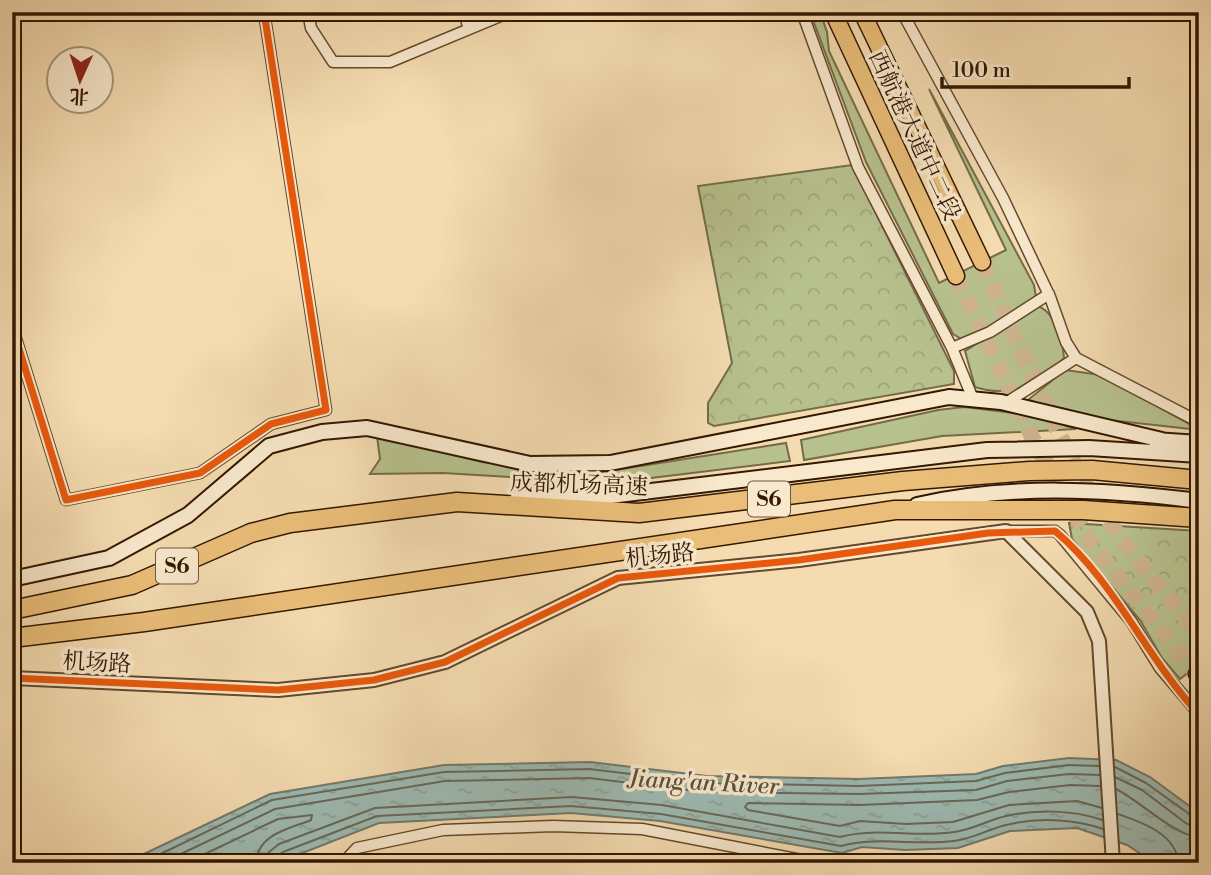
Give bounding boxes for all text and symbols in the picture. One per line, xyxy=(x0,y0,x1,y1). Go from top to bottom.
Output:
north arrow xyxy=(46,46,116,116)
street label: 西航港大道中二段 xyxy=(863,46,966,225)
scale bar xyxy=(942,46,1129,90)
text: 100 m xyxy=(952,58,1011,84)
text: 北 xyxy=(69,83,89,108)
street label: 成都机场高速 xyxy=(510,469,648,501)
road number: S6 xyxy=(748,482,790,516)
street label: 机场路 xyxy=(624,538,696,574)
road number: S6 xyxy=(156,548,198,584)
street label: 机场路 xyxy=(62,647,132,679)
water label: Jiang'an River xyxy=(625,764,781,802)

